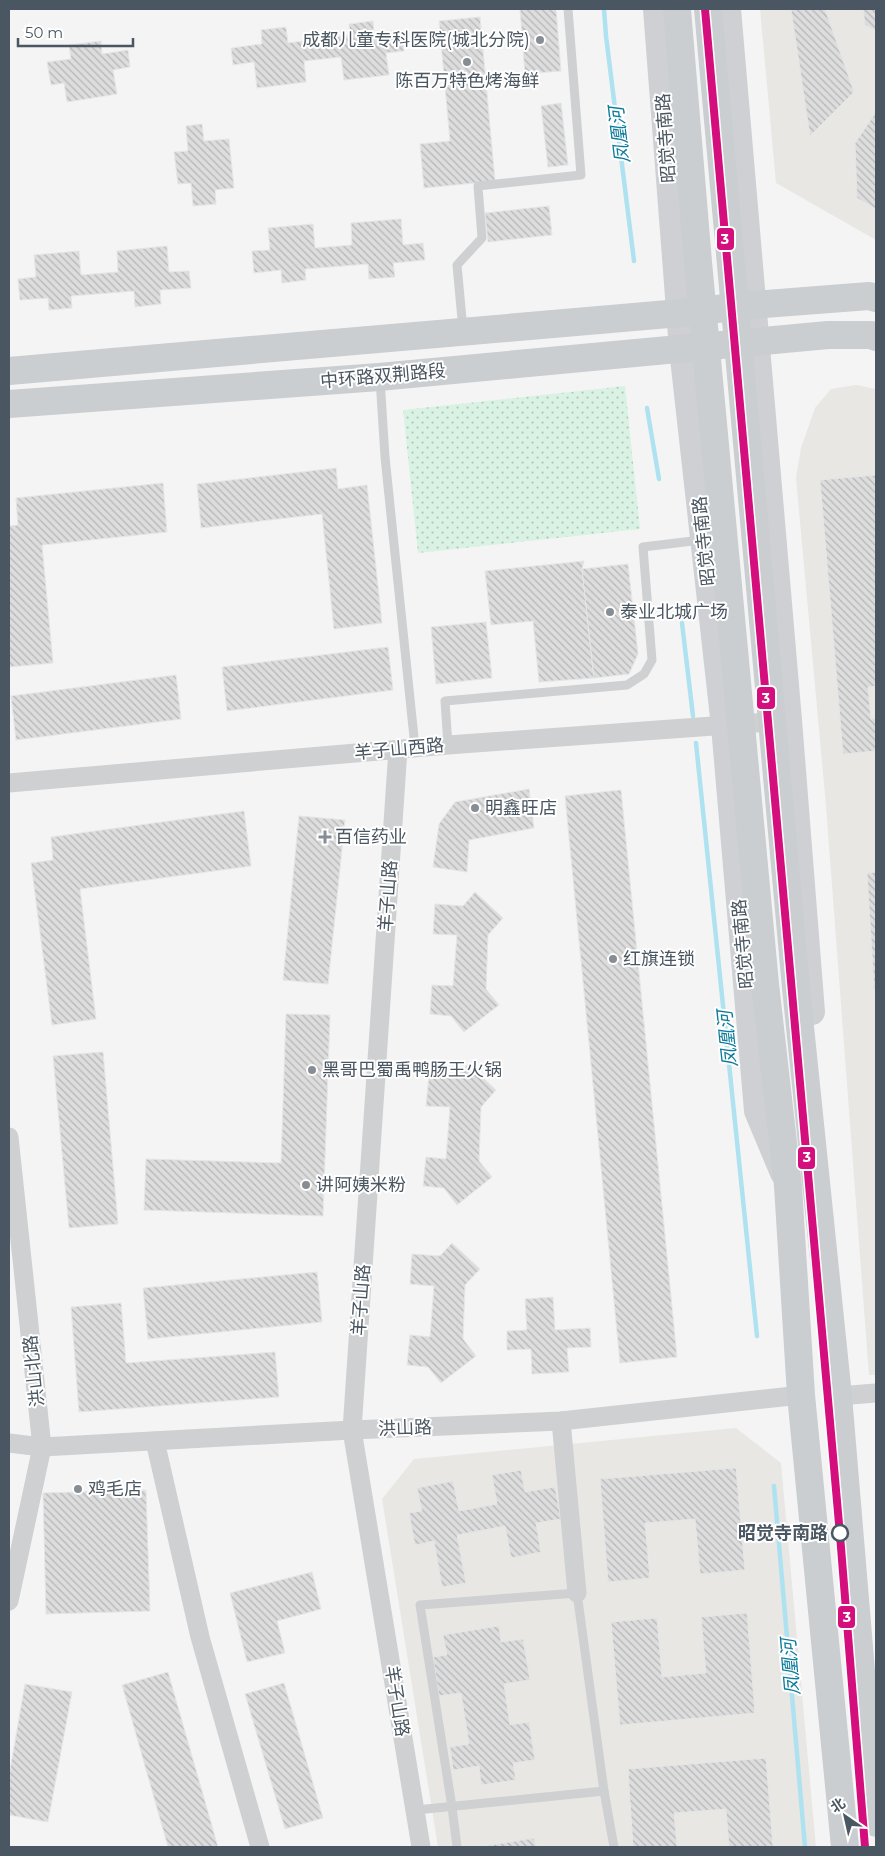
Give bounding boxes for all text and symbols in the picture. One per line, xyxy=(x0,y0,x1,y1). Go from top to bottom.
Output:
scale bar xyxy=(18,15,132,47)
text: 50 m xyxy=(25,23,63,42)
place label: 成都儿童专科医院(城北分院) xyxy=(302,29,530,51)
marker: 成都儿童专科医院(城北分院) xyxy=(534,34,546,46)
marker: 陈百万特色烤海鲜 xyxy=(461,56,473,68)
place label: 陈百万特色烤海鲜 xyxy=(395,70,539,92)
street label: 昭觉寺南路 xyxy=(652,92,680,184)
water label: 凤凰河 xyxy=(604,101,634,165)
line badge: 3 xyxy=(716,227,735,251)
text: 3 xyxy=(720,230,729,248)
street label: 中环路双荆路段 xyxy=(319,360,447,392)
street label: 昭觉寺南路 xyxy=(688,495,720,587)
place label: 泰业北城广场 xyxy=(620,601,728,623)
marker: 泰业北城广场 xyxy=(604,606,616,618)
line badge: 3 xyxy=(756,686,776,710)
text: 3 xyxy=(761,689,770,707)
street label: 羊子山西路 xyxy=(353,734,445,764)
place label: 明鑫旺店 xyxy=(485,797,557,819)
marker: 明鑫旺店 xyxy=(469,802,481,814)
place label: 百信药业 xyxy=(335,826,407,848)
marker: 百信药业 xyxy=(319,831,331,843)
street label: 羊子山路 xyxy=(375,859,401,933)
street label: 昭觉寺南路 xyxy=(728,898,758,990)
place label: 红旗连锁 xyxy=(623,948,695,970)
marker: 红旗连锁 xyxy=(607,953,619,965)
water label: 凤凰河 xyxy=(713,1005,742,1069)
place label: 黑哥巴蜀禹鸭肠王火锅 xyxy=(322,1059,502,1081)
marker: 黑哥巴蜀禹鸭肠王火锅 xyxy=(306,1064,318,1076)
line badge: 3 xyxy=(797,1146,816,1170)
text: 3 xyxy=(802,1148,811,1166)
place label: 讲阿姨米粉 xyxy=(316,1174,406,1196)
marker: 讲阿姨米粉 xyxy=(300,1179,312,1191)
street label: 羊子山路 xyxy=(348,1263,374,1337)
street label: 洪山北路 xyxy=(19,1334,49,1408)
street label: 洪山路 xyxy=(378,1416,432,1440)
place label: 鸡毛店 xyxy=(88,1478,142,1500)
marker: 鸡毛店 xyxy=(72,1483,84,1495)
place label: 昭觉寺南路 xyxy=(738,1522,828,1544)
marker: 昭觉寺南路 xyxy=(831,1524,849,1542)
line badge: 3 xyxy=(837,1605,856,1629)
text: 3 xyxy=(842,1608,851,1626)
water label: 凤凰河 xyxy=(776,1634,804,1696)
street label: 羊子山路 xyxy=(381,1664,413,1738)
north arrow xyxy=(820,1791,870,1841)
text: 北 xyxy=(827,1794,849,1817)

